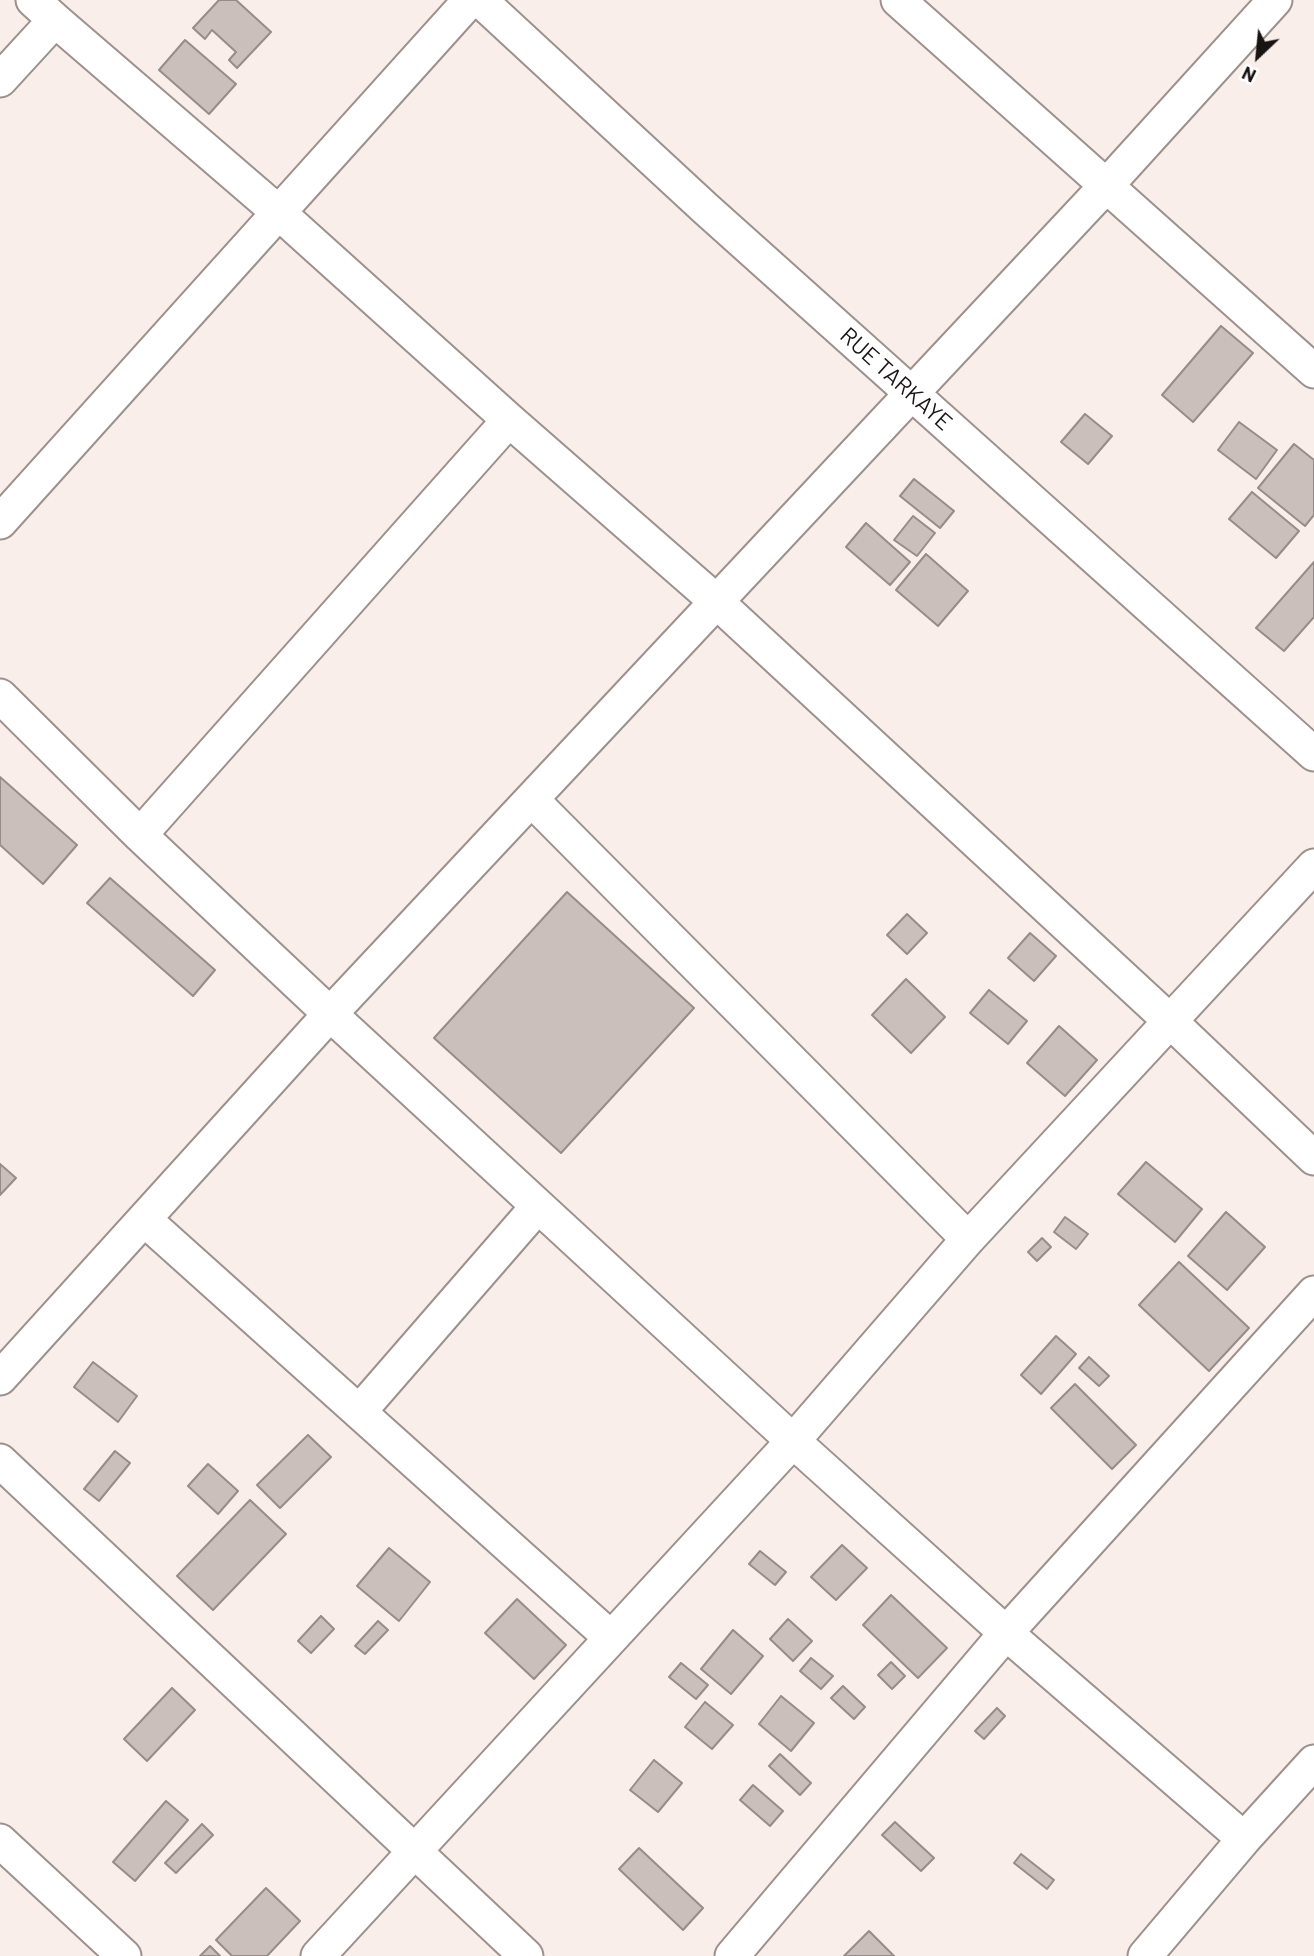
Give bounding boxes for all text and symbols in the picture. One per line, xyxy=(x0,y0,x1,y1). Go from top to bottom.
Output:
north arrow xyxy=(1223,21,1293,91)
text: N xyxy=(1238,62,1259,88)
street label: RUE TARKAYE xyxy=(834,322,958,436)

